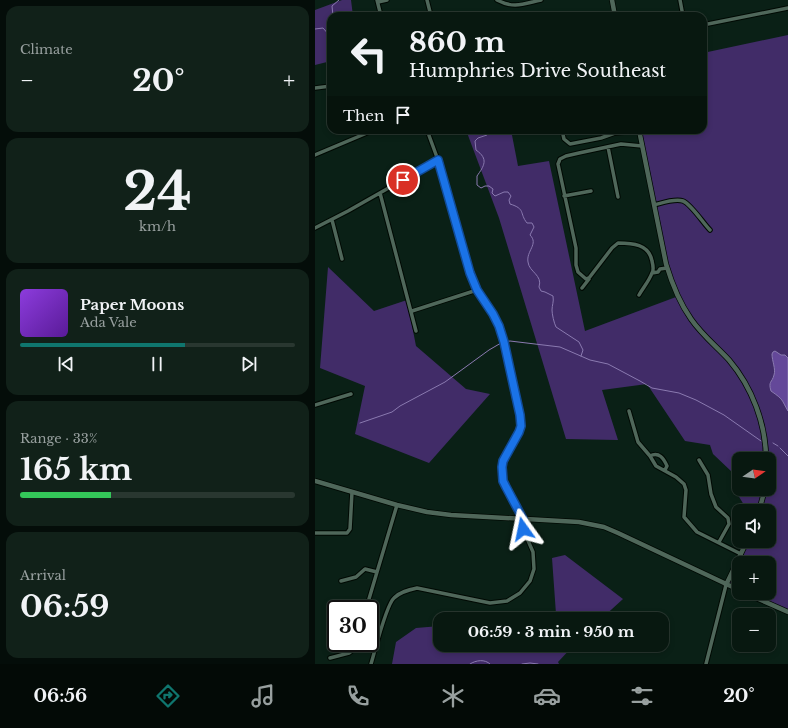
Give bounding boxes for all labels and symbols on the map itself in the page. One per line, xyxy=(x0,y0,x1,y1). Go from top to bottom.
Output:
pin xyxy=(386,163,420,197)
north arrow xyxy=(732,452,776,496)
position arrow xyxy=(502,508,544,550)
speed limit sign: 30 xyxy=(327,600,379,652)

